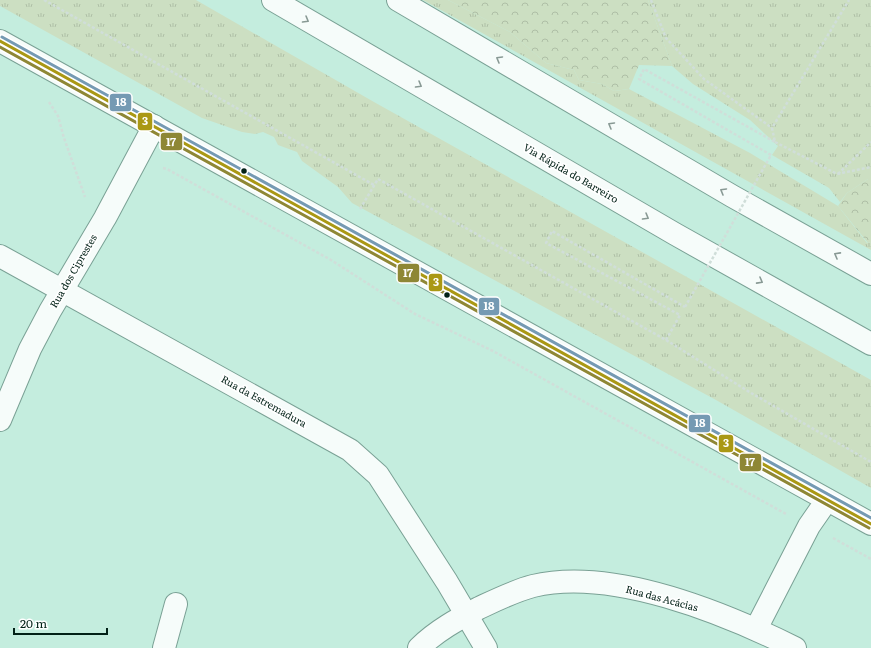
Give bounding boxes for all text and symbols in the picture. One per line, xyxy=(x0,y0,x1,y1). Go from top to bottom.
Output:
one-way arrow xyxy=(302,15,310,22)
one-way arrow xyxy=(496,57,503,64)
one-way arrow xyxy=(415,80,422,87)
line badge: 18 xyxy=(109,93,132,112)
text: 18 xyxy=(115,93,127,109)
line badge: 3 xyxy=(137,112,153,131)
text: 3 xyxy=(142,112,148,128)
one-way arrow xyxy=(608,123,615,130)
line badge: 17 xyxy=(160,132,183,151)
text: 17 xyxy=(166,133,176,149)
street label: Via Rápida do Barreiro xyxy=(521,139,622,206)
unlabelled marker xyxy=(239,166,249,176)
one-way arrow xyxy=(720,189,727,196)
one-way arrow xyxy=(642,213,650,220)
street label: Rua dos Ciprestes xyxy=(45,231,100,310)
one-way arrow xyxy=(834,252,841,259)
line badge: 17 xyxy=(397,263,420,283)
text: 17 xyxy=(403,264,413,280)
line badge: 3 xyxy=(428,273,443,292)
text: 3 xyxy=(433,273,439,289)
one-way arrow xyxy=(755,277,763,284)
unlabelled marker xyxy=(442,290,452,300)
line badge: 18 xyxy=(478,297,500,316)
text: 18 xyxy=(483,297,495,313)
street label: Rua da Estremadura xyxy=(219,371,310,431)
line badge: 18 xyxy=(688,414,711,433)
text: 18 xyxy=(694,414,706,430)
line badge: 3 xyxy=(718,434,734,453)
text: 3 xyxy=(723,434,729,450)
line badge: 17 xyxy=(739,453,762,472)
text: 17 xyxy=(745,453,755,469)
street label: Rua das Acácias xyxy=(624,581,700,614)
scale bar xyxy=(14,610,107,636)
text: 20 m xyxy=(20,614,47,632)

